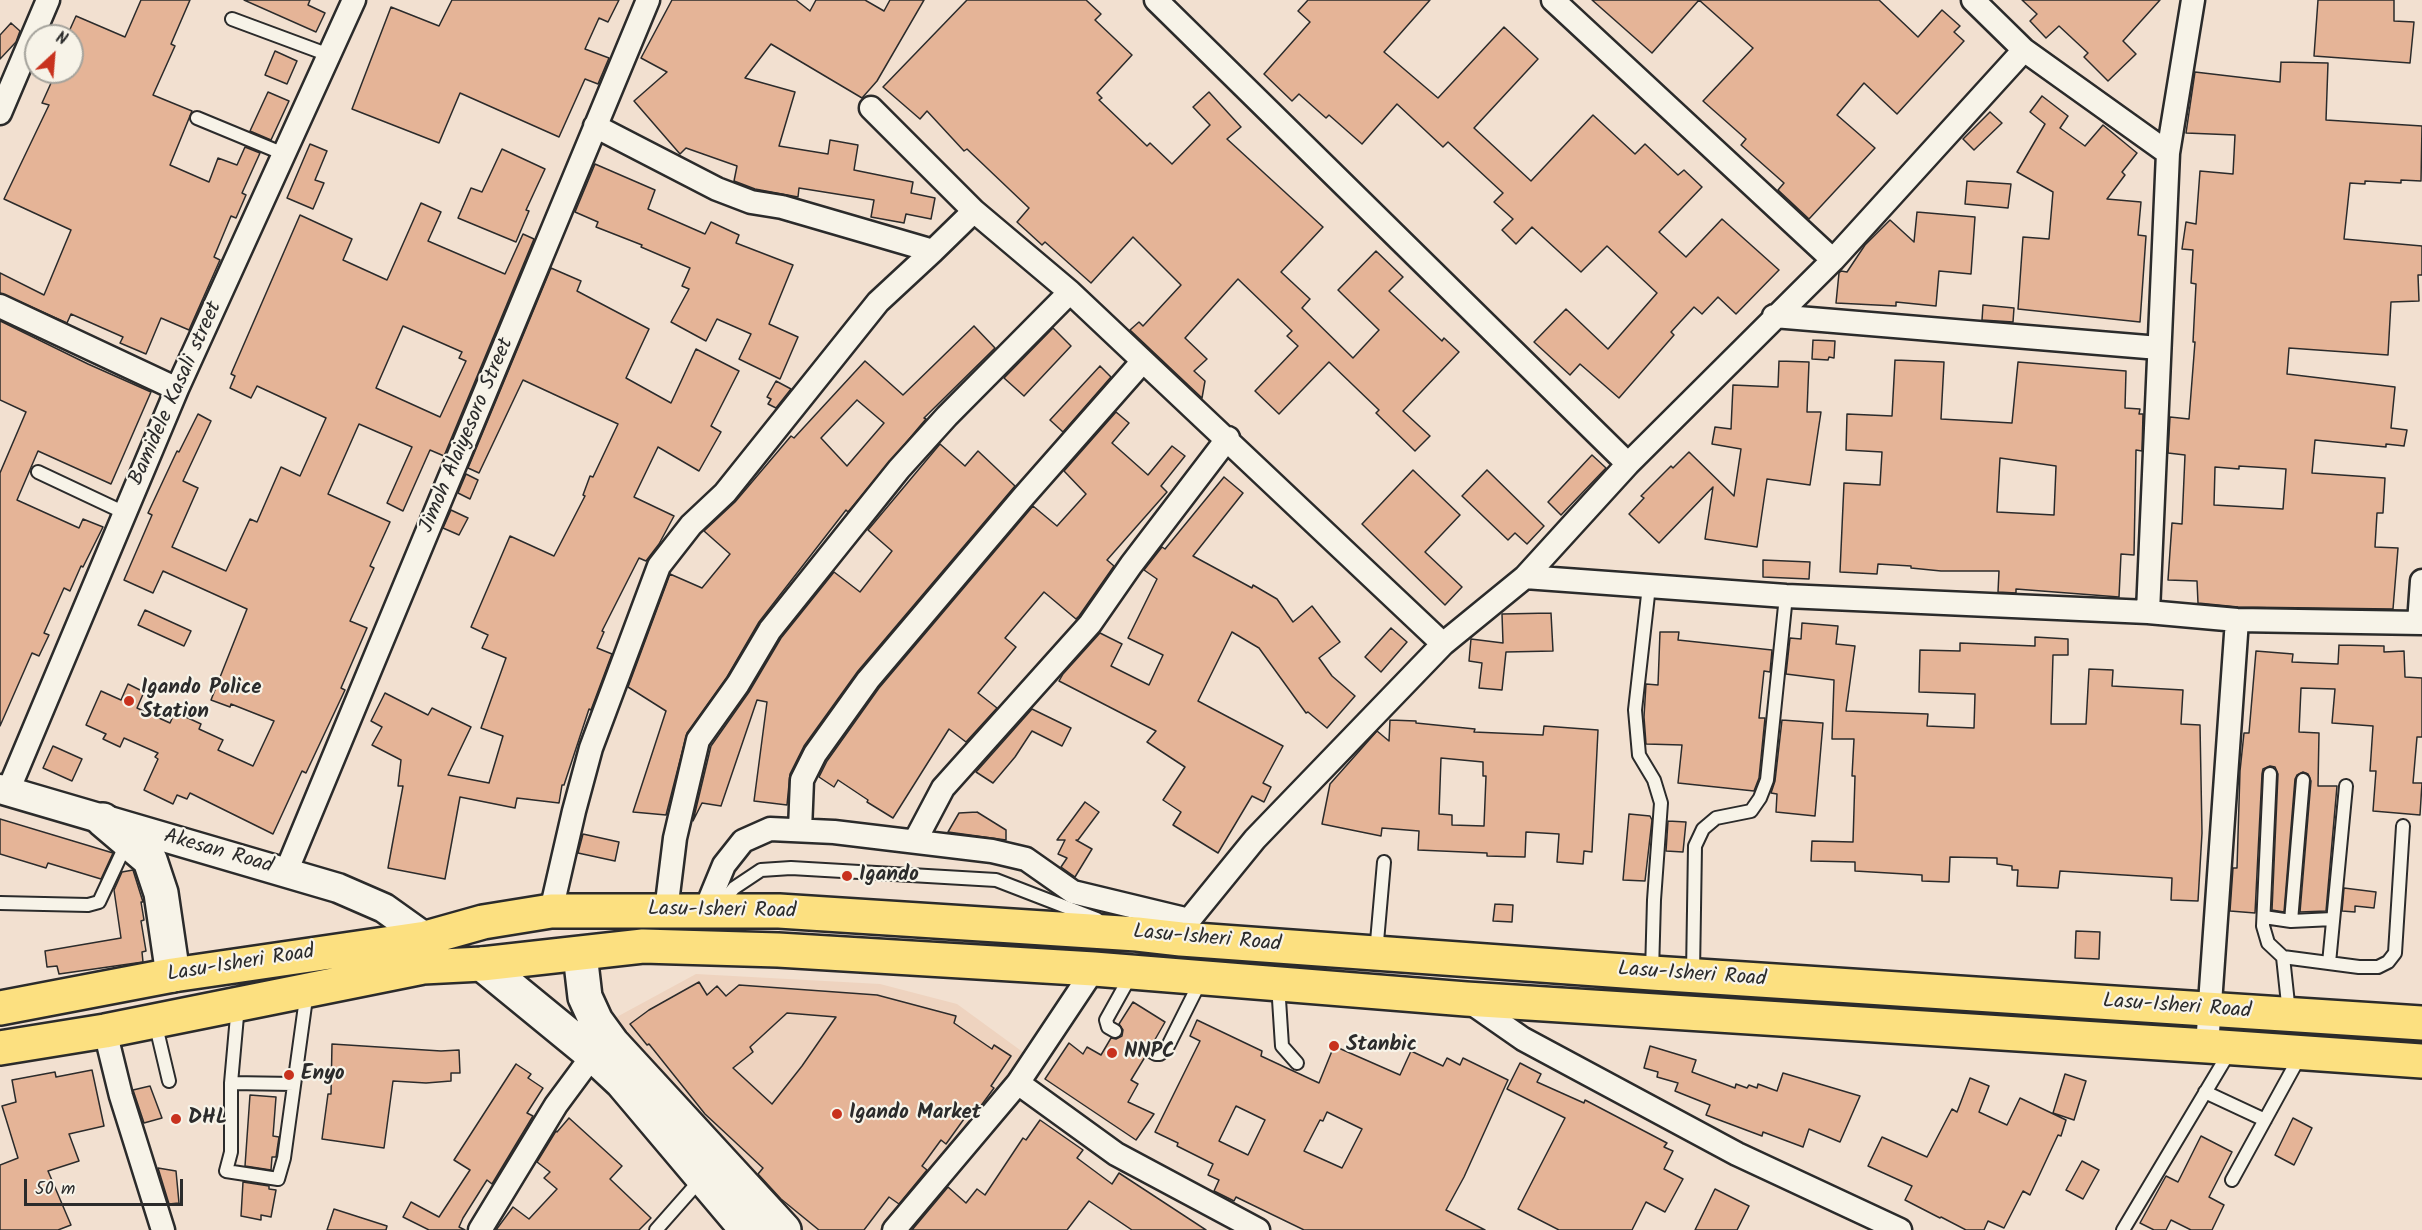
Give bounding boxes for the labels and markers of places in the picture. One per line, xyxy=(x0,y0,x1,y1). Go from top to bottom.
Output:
place label: Igando Police Station xyxy=(141,676,262,726)
marker: Igando Police Station xyxy=(122,694,136,708)
place label: Igando xyxy=(859,863,919,889)
marker: Igando xyxy=(840,869,854,883)
place label: Stanbic xyxy=(1346,1033,1417,1059)
marker: Stanbic xyxy=(1327,1039,1341,1053)
place label: NNPC xyxy=(1124,1040,1175,1066)
marker: NNPC xyxy=(1105,1046,1119,1060)
place label: Enyo xyxy=(301,1062,345,1088)
marker: Enyo xyxy=(282,1068,296,1082)
place label: Igando Market xyxy=(849,1101,981,1127)
place label: DHL xyxy=(188,1106,227,1132)
marker: Igando Market xyxy=(830,1107,844,1121)
marker: DHL xyxy=(169,1112,183,1126)

